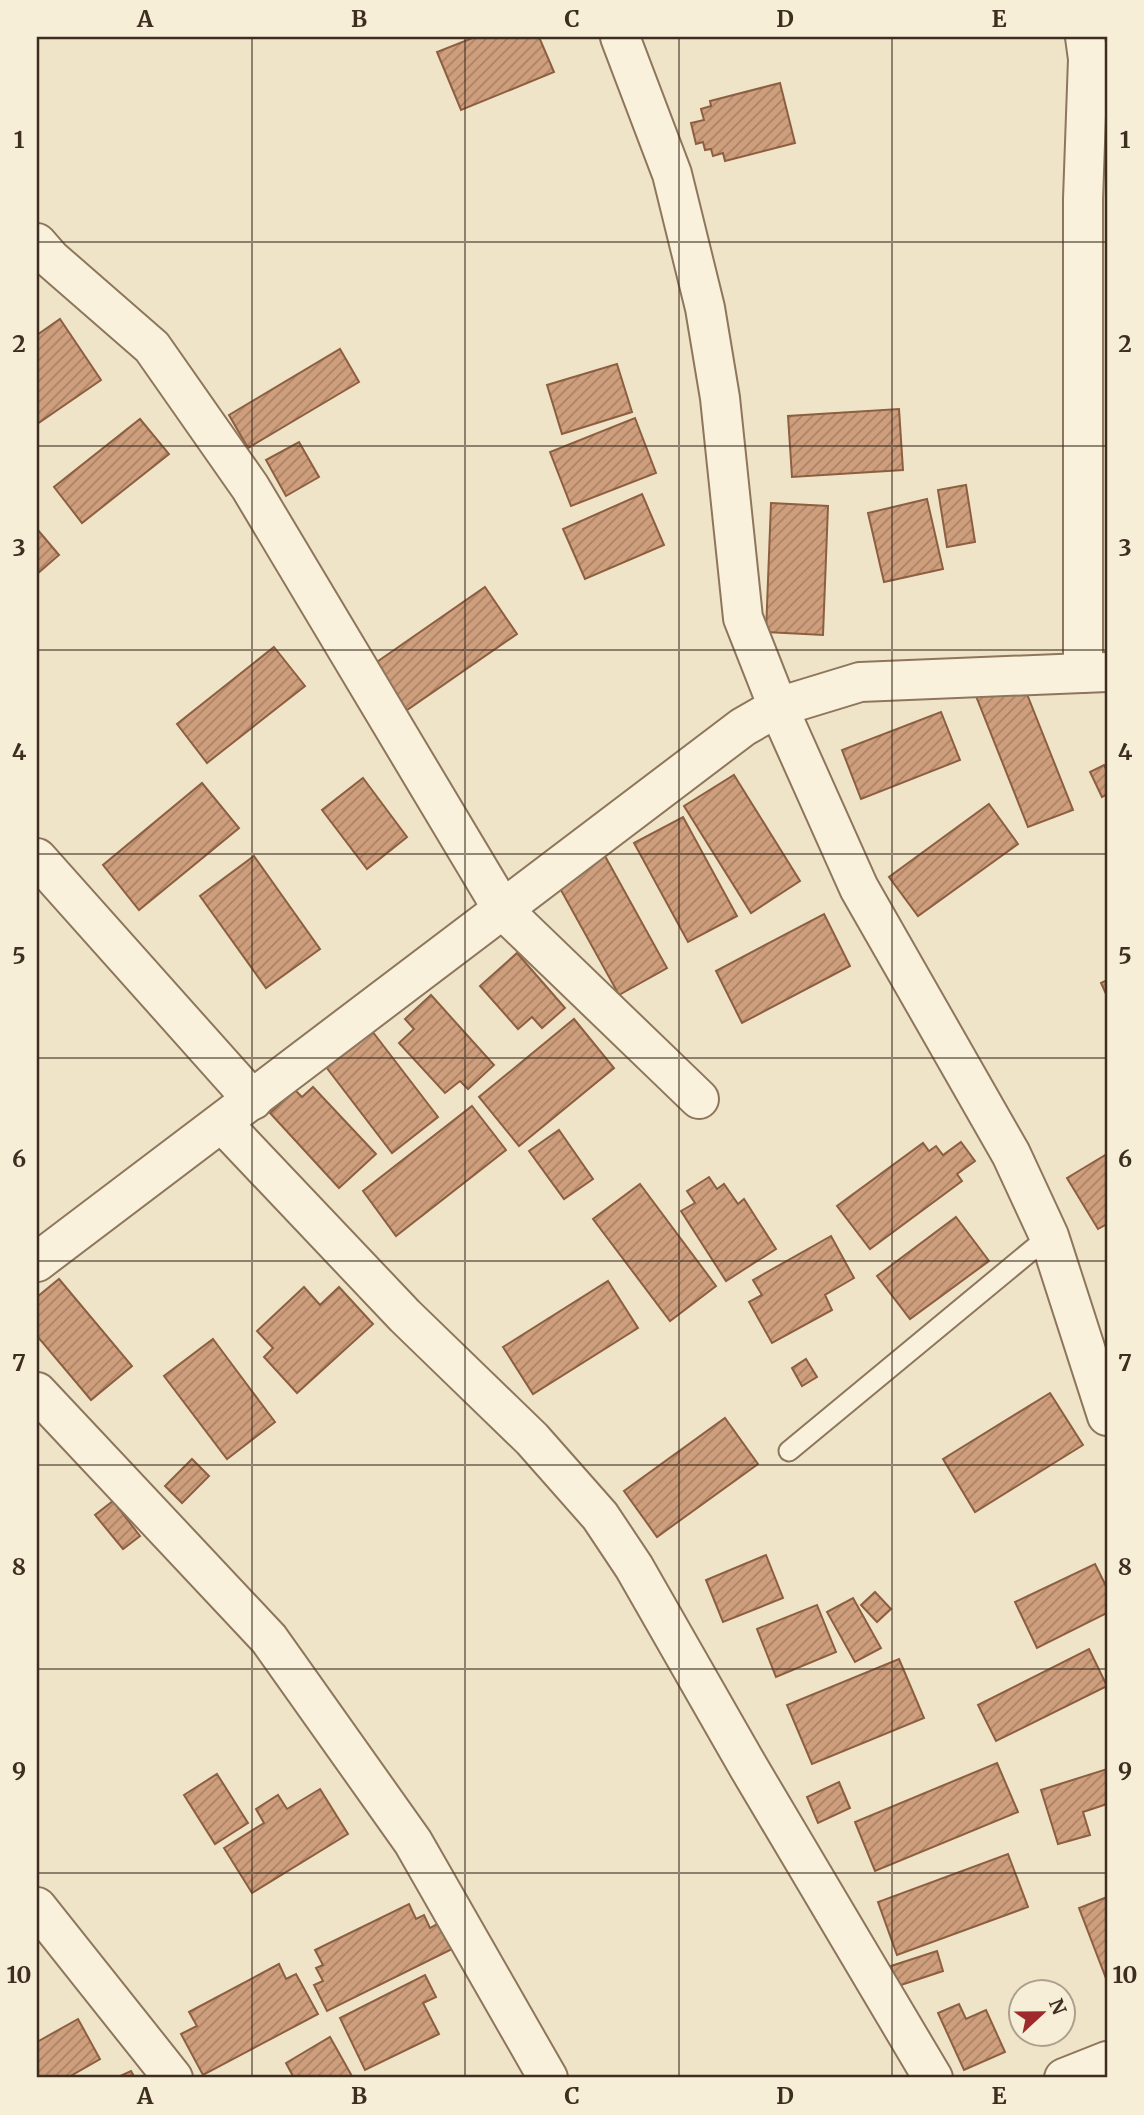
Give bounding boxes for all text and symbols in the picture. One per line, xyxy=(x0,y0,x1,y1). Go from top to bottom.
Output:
text: A xyxy=(136,4,154,33)
text: B xyxy=(351,4,367,33)
text: C xyxy=(564,4,580,33)
text: D xyxy=(776,4,794,33)
text: E xyxy=(991,4,1007,33)
text: 1 xyxy=(14,125,25,154)
text: 1 xyxy=(1120,125,1131,154)
text: 2 xyxy=(12,329,26,358)
text: 2 xyxy=(1118,329,1132,358)
text: 3 xyxy=(12,533,26,562)
text: 3 xyxy=(1118,533,1132,562)
text: 4 xyxy=(12,737,27,766)
text: 4 xyxy=(1118,737,1133,766)
text: 5 xyxy=(12,941,26,970)
text: 5 xyxy=(1118,941,1132,970)
text: 6 xyxy=(12,1144,26,1173)
text: 6 xyxy=(1118,1144,1132,1173)
text: 7 xyxy=(12,1348,26,1377)
text: 7 xyxy=(1118,1348,1132,1377)
text: 8 xyxy=(12,1552,26,1581)
text: 8 xyxy=(1118,1552,1132,1581)
text: 9 xyxy=(12,1756,26,1785)
text: 9 xyxy=(1118,1756,1132,1785)
text: 10 xyxy=(7,1960,31,1989)
text: 10 xyxy=(1113,1960,1137,1989)
north arrow xyxy=(1007,1979,1078,2048)
text: N xyxy=(1044,1995,1072,2018)
text: A xyxy=(136,2081,154,2110)
text: B xyxy=(351,2081,367,2110)
text: C xyxy=(564,2081,580,2110)
text: D xyxy=(776,2081,794,2110)
text: E xyxy=(991,2081,1007,2110)

